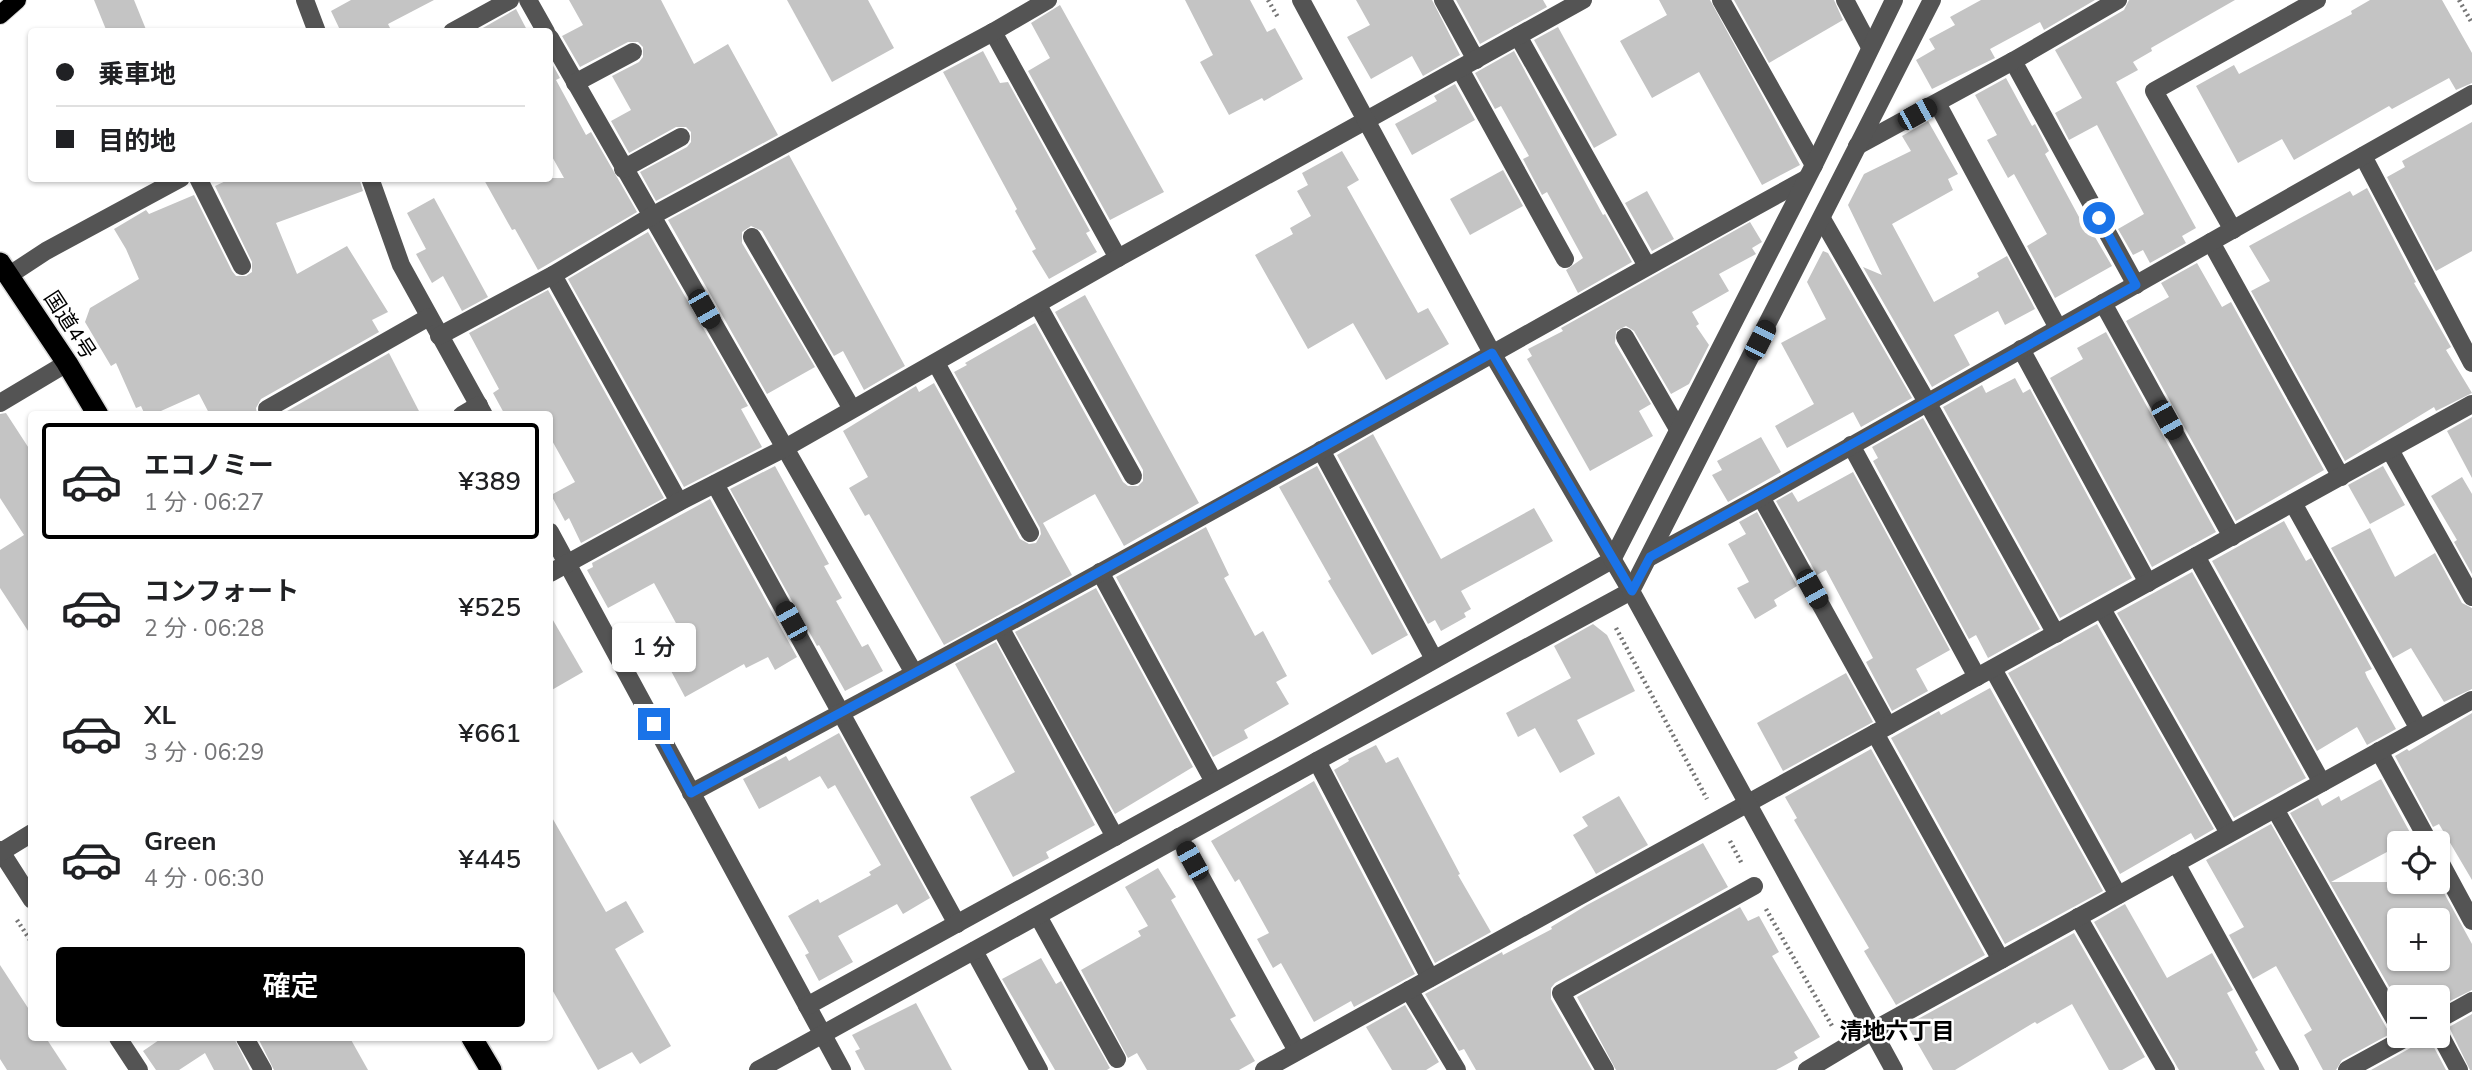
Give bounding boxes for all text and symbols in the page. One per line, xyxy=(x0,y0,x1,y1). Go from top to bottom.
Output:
text: 乗車地 xyxy=(98,57,176,92)
car xyxy=(1894,95,1941,133)
text: 目的地 xyxy=(98,124,176,159)
route start xyxy=(2083,202,2115,234)
street label: 国道4号 xyxy=(38,286,102,364)
car xyxy=(685,286,724,332)
car xyxy=(1742,317,1779,363)
car xyxy=(2148,397,2187,443)
text: エコノミー xyxy=(144,448,274,483)
icon: car xyxy=(60,450,123,513)
text: ¥389 xyxy=(459,464,521,499)
text: 1 分 · 06:27 xyxy=(144,487,264,518)
car xyxy=(1793,566,1832,612)
text: コンフォート xyxy=(144,574,299,609)
icon: car xyxy=(60,576,123,639)
text: ¥525 xyxy=(459,590,521,625)
car xyxy=(772,598,811,644)
text: 2 分 · 06:28 xyxy=(144,613,264,644)
callout: 1 分 xyxy=(612,622,696,672)
text: 1 分 xyxy=(633,632,675,663)
text: XL xyxy=(144,698,176,733)
icon: car xyxy=(60,702,123,765)
route end xyxy=(638,708,670,740)
text: ¥661 xyxy=(459,716,521,751)
text: 3 分 · 06:29 xyxy=(144,737,264,768)
text: Green xyxy=(144,824,217,859)
icon: car xyxy=(60,828,123,891)
map controls xyxy=(2387,831,2450,1048)
button: locate xyxy=(2387,831,2450,894)
car xyxy=(1173,838,1212,884)
text: ¥445 xyxy=(459,842,521,877)
text: 4 分 · 06:30 xyxy=(144,863,264,894)
button: + xyxy=(2387,908,2450,971)
button: 確定 xyxy=(56,947,525,1027)
button: − xyxy=(2387,985,2450,1048)
district label: 清地六丁目 xyxy=(1840,1016,1955,1047)

